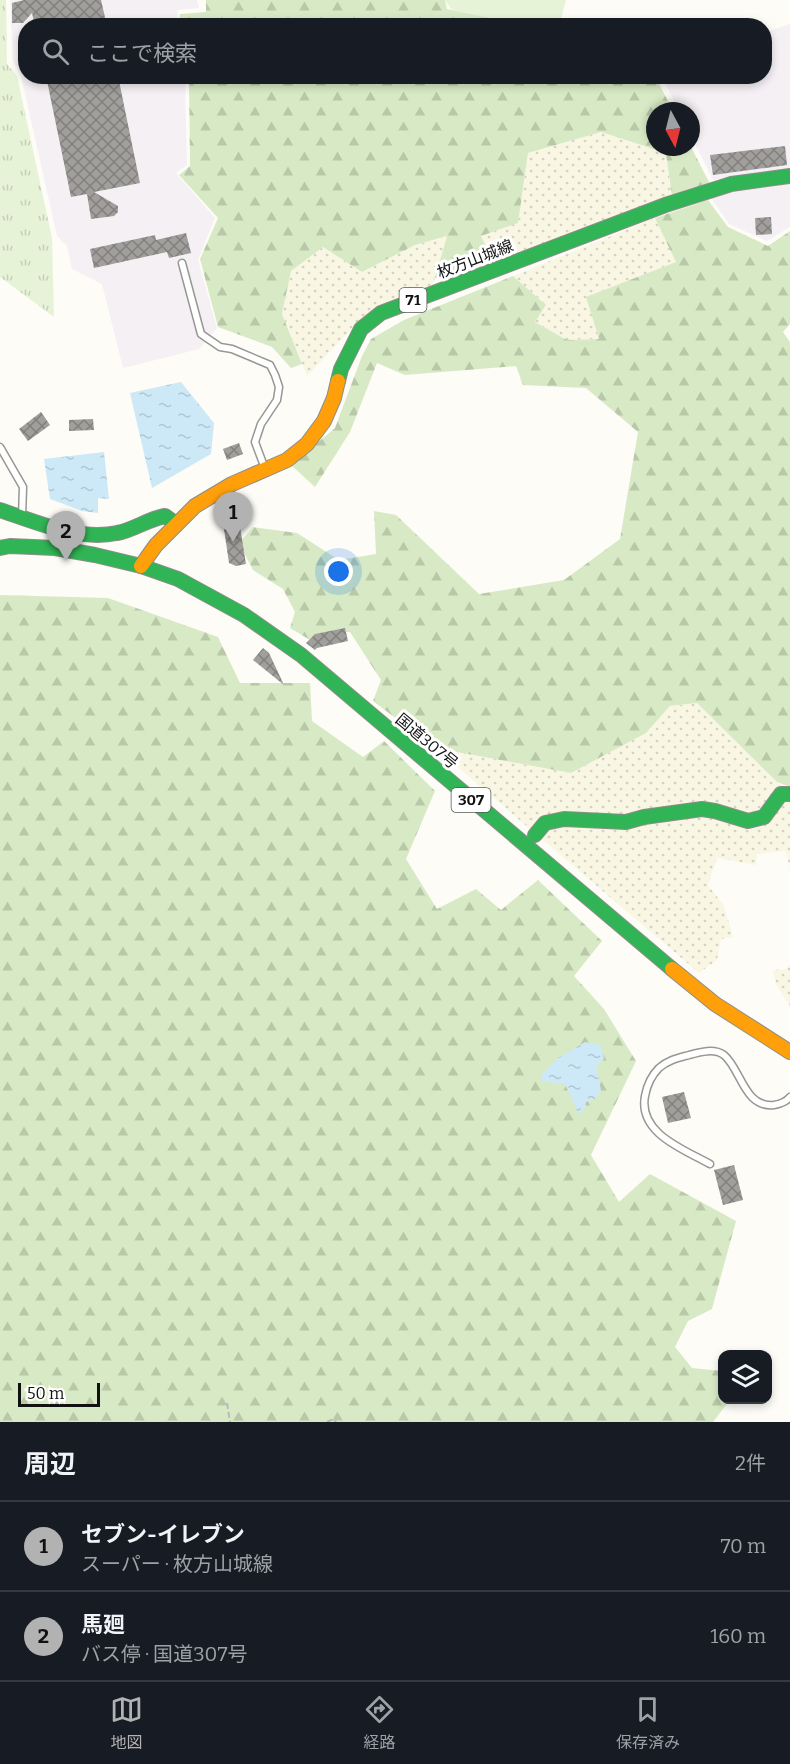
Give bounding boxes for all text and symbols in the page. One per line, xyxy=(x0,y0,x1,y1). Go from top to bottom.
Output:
search box xyxy=(18,18,772,84)
icon: search xyxy=(39,35,72,68)
text: ここで検索 xyxy=(87,40,197,67)
north arrow xyxy=(646,102,700,156)
street label: 枚方山城線 xyxy=(434,236,516,282)
road number: 71 xyxy=(400,288,426,312)
pin: 1 xyxy=(214,492,252,542)
pin: 2 xyxy=(46,512,86,561)
your location xyxy=(324,557,353,586)
street label: 国道307号 xyxy=(392,709,462,773)
road number: 307 xyxy=(452,788,490,812)
map controls xyxy=(718,1350,772,1404)
button: layers xyxy=(718,1350,772,1404)
scale bar xyxy=(18,1380,100,1408)
text: 50 m xyxy=(27,1384,64,1403)
text: 周辺 xyxy=(24,1449,76,1480)
text: 2件 xyxy=(735,1451,766,1475)
text: セブン-イレブン xyxy=(81,1521,245,1548)
text: 1 xyxy=(39,1534,48,1558)
text: 70 m xyxy=(720,1534,766,1558)
text: スーパー · 枚方山城線 xyxy=(81,1552,273,1576)
text: 馬廻 xyxy=(81,1611,125,1638)
text: 2 xyxy=(38,1624,49,1648)
text: 160 m xyxy=(710,1624,766,1648)
text: バス停 · 国道307号 xyxy=(81,1642,247,1666)
tab: 地図 xyxy=(110,1693,143,1753)
tab: 経路 xyxy=(363,1693,396,1753)
tab: 保存済み xyxy=(616,1693,680,1753)

